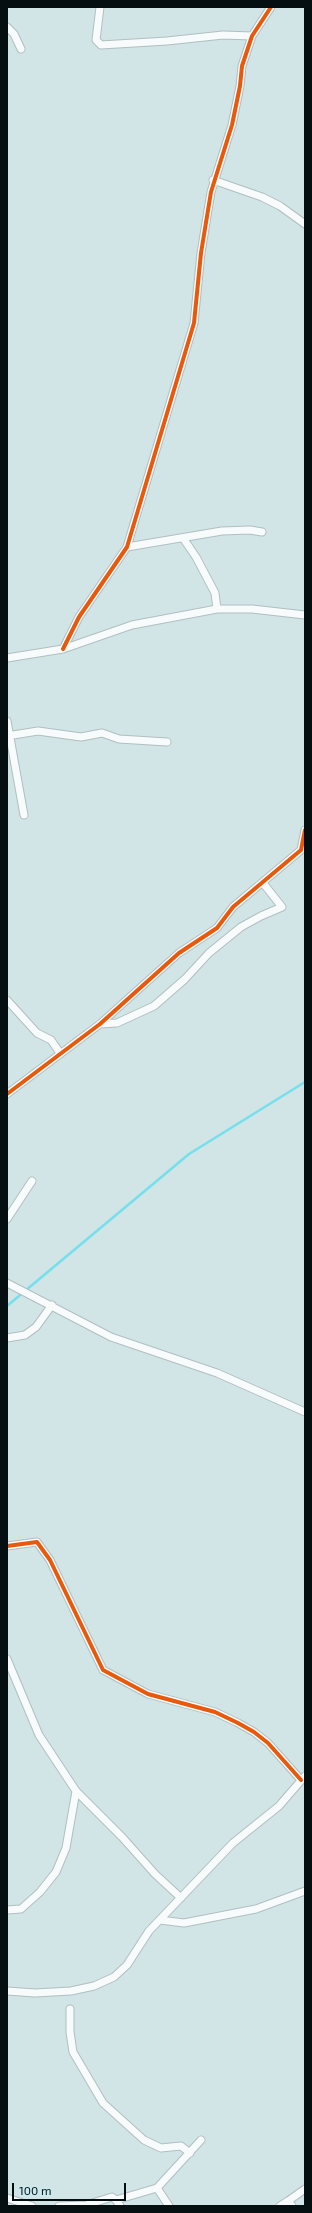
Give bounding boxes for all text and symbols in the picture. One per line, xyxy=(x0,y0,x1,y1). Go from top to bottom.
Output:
scale bar xyxy=(14,2175,128,2201)
text: 100 m xyxy=(19,2183,51,2197)

